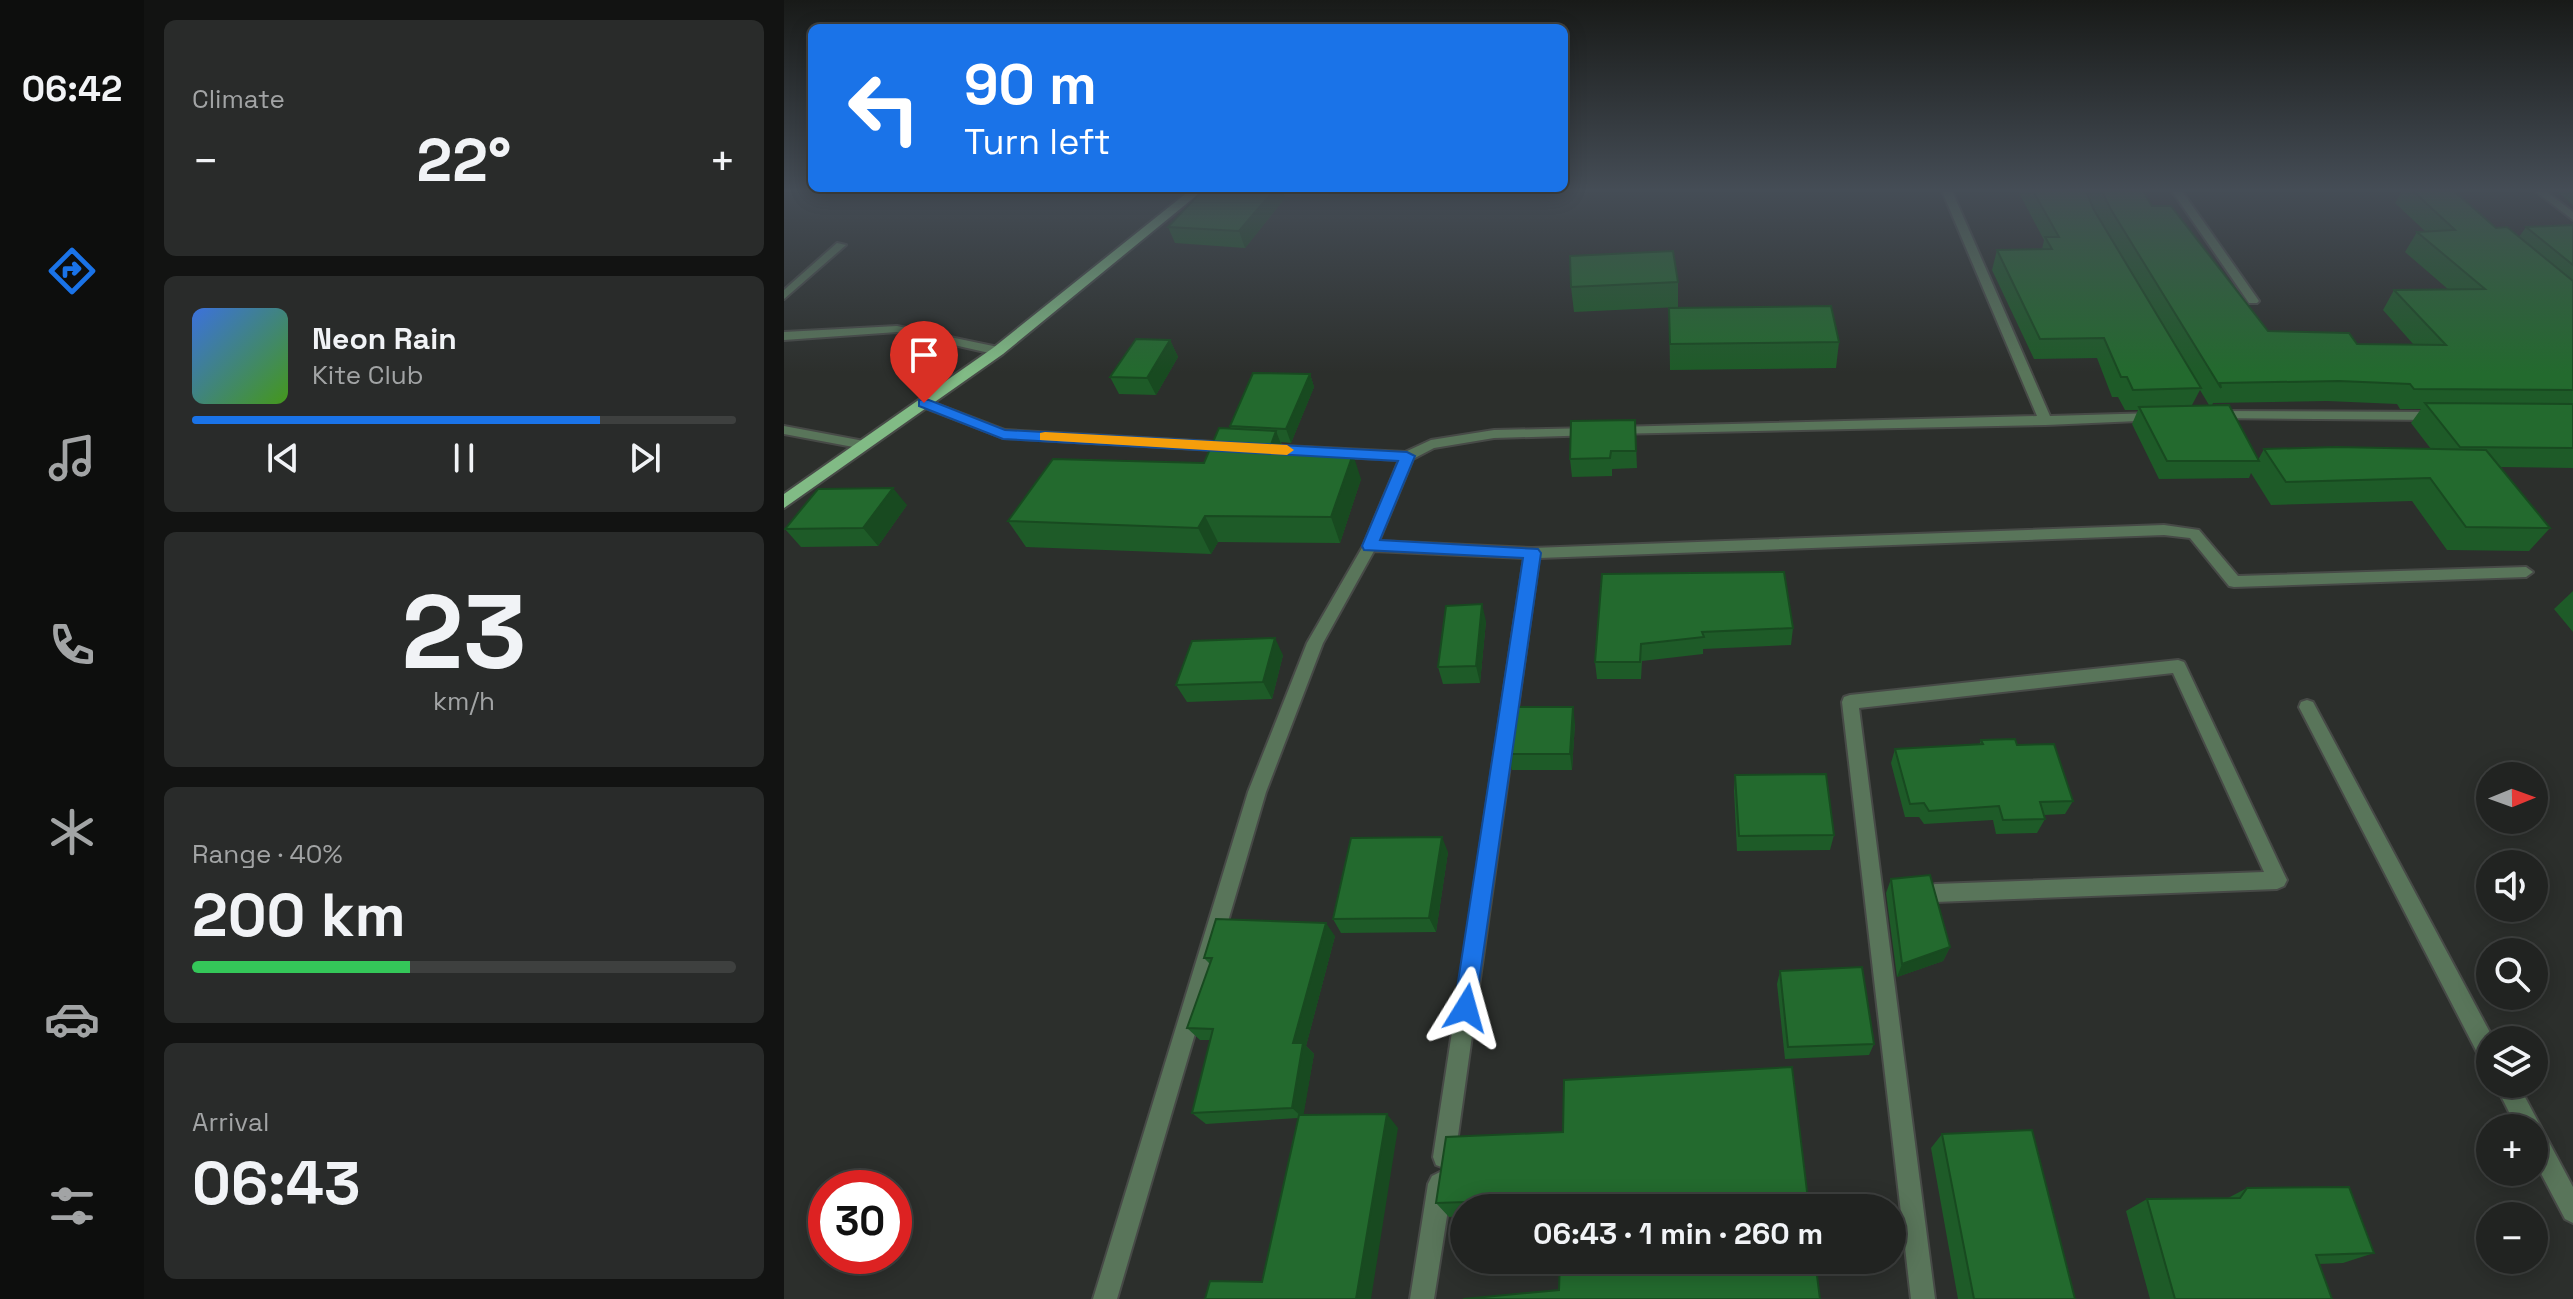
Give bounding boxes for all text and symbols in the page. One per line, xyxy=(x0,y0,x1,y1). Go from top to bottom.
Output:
text: 90 m xyxy=(964,49,1097,120)
icon: left xyxy=(832,56,936,160)
text: 06:42 xyxy=(22,66,122,112)
text: Climate xyxy=(192,82,285,116)
text: Turn left xyxy=(964,119,1111,165)
text: 22° xyxy=(417,122,511,199)
text: − xyxy=(192,133,219,189)
text: + xyxy=(709,133,736,189)
icon: directions xyxy=(44,243,100,299)
text: Neon Rain xyxy=(312,319,457,358)
pin xyxy=(890,321,958,403)
icon: arrive xyxy=(902,333,946,377)
text: Kite Club xyxy=(312,358,424,392)
icon: music xyxy=(44,430,100,486)
icon: previous xyxy=(261,436,305,480)
icon: pause xyxy=(442,436,486,480)
icon: next xyxy=(623,436,667,480)
text: 23 xyxy=(401,566,527,698)
icon: phone xyxy=(44,617,100,673)
text: km/h xyxy=(433,684,495,718)
north arrow xyxy=(2476,762,2548,834)
map controls xyxy=(2476,762,2548,1274)
icon: climate xyxy=(44,804,100,860)
text: Range · 40% xyxy=(192,837,343,871)
button: sound xyxy=(2476,850,2548,922)
text: 200 km xyxy=(192,877,406,954)
button: search xyxy=(2476,938,2548,1010)
position arrow xyxy=(1424,966,1508,1050)
icon: car xyxy=(44,991,100,1047)
button: layers xyxy=(2476,1026,2548,1098)
text: Arrival xyxy=(192,1105,269,1139)
button: + xyxy=(2476,1114,2548,1186)
text: 06:43 xyxy=(192,1145,360,1222)
speed limit sign: 30 xyxy=(808,1170,912,1274)
icon: filters xyxy=(44,1178,100,1234)
button: − xyxy=(2476,1202,2548,1274)
text: 06:43 · 1 min · 260 m xyxy=(1533,1214,1823,1253)

